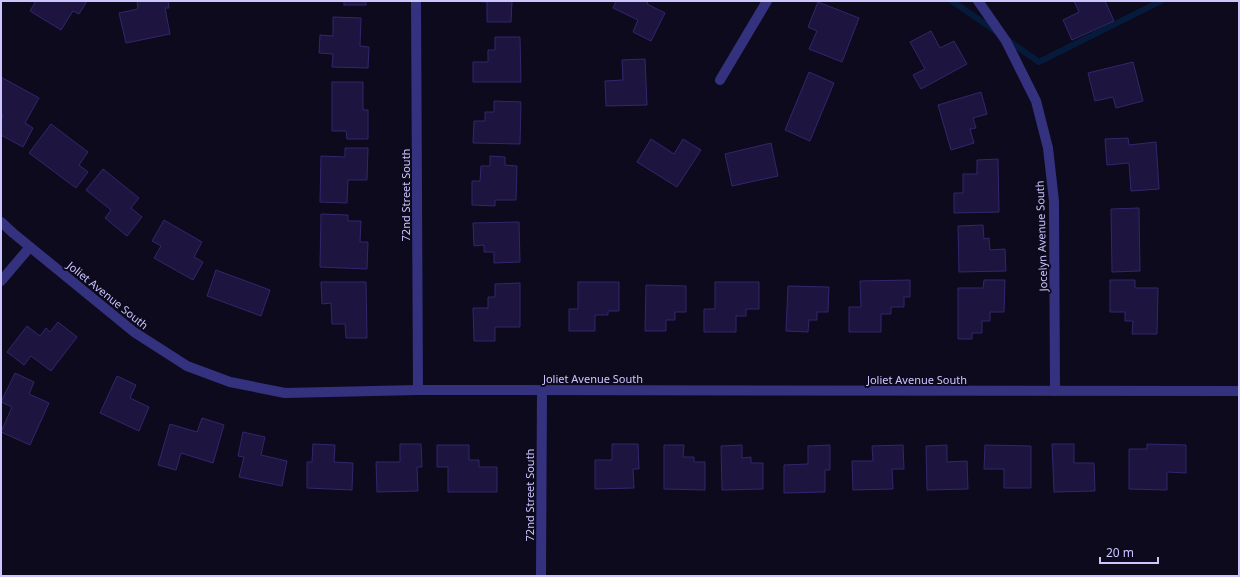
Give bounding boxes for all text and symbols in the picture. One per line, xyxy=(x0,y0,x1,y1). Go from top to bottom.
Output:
street label: 72nd Street South xyxy=(398,149,413,241)
street label: Jocelyn Avenue South xyxy=(1032,180,1050,293)
street label: Joliet Avenue South xyxy=(64,257,152,332)
street label: Joliet Avenue South xyxy=(542,371,643,386)
street label: Joliet Avenue South xyxy=(866,372,967,387)
street label: 72nd Street South xyxy=(522,449,537,541)
scale bar xyxy=(1100,539,1158,565)
text: 20 m xyxy=(1106,544,1134,561)

